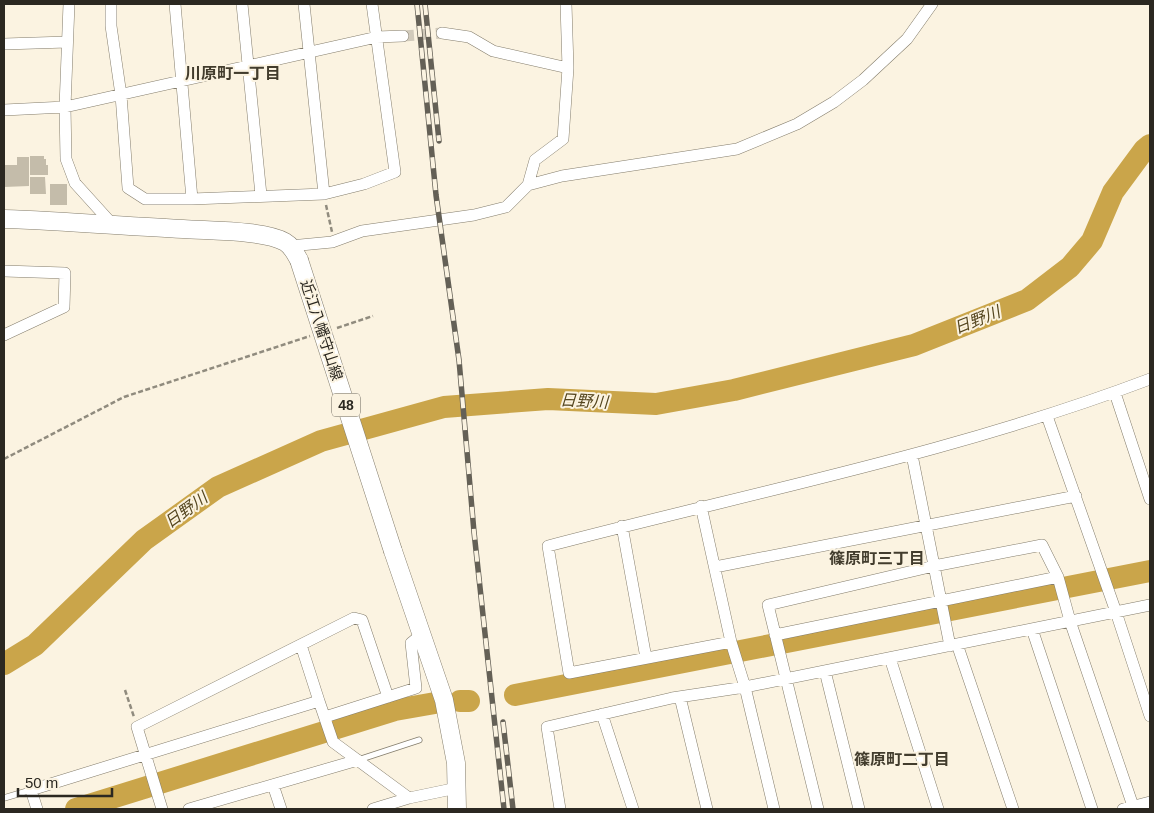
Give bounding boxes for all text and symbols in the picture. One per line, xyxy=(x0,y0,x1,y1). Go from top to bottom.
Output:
district label: 川原町一丁目 xyxy=(185,65,281,82)
street label: 近江八幡守山線 xyxy=(298,277,346,383)
water label: 日野川 xyxy=(952,302,1004,337)
water label: 日野川 xyxy=(560,391,610,411)
road number: 48 xyxy=(332,394,360,416)
water label: 日野川 xyxy=(162,488,212,531)
district label: 篠原町三丁目 xyxy=(829,550,925,567)
district label: 篠原町二丁目 xyxy=(854,751,950,768)
scale bar xyxy=(18,766,111,798)
text: 50 m xyxy=(25,774,58,791)

